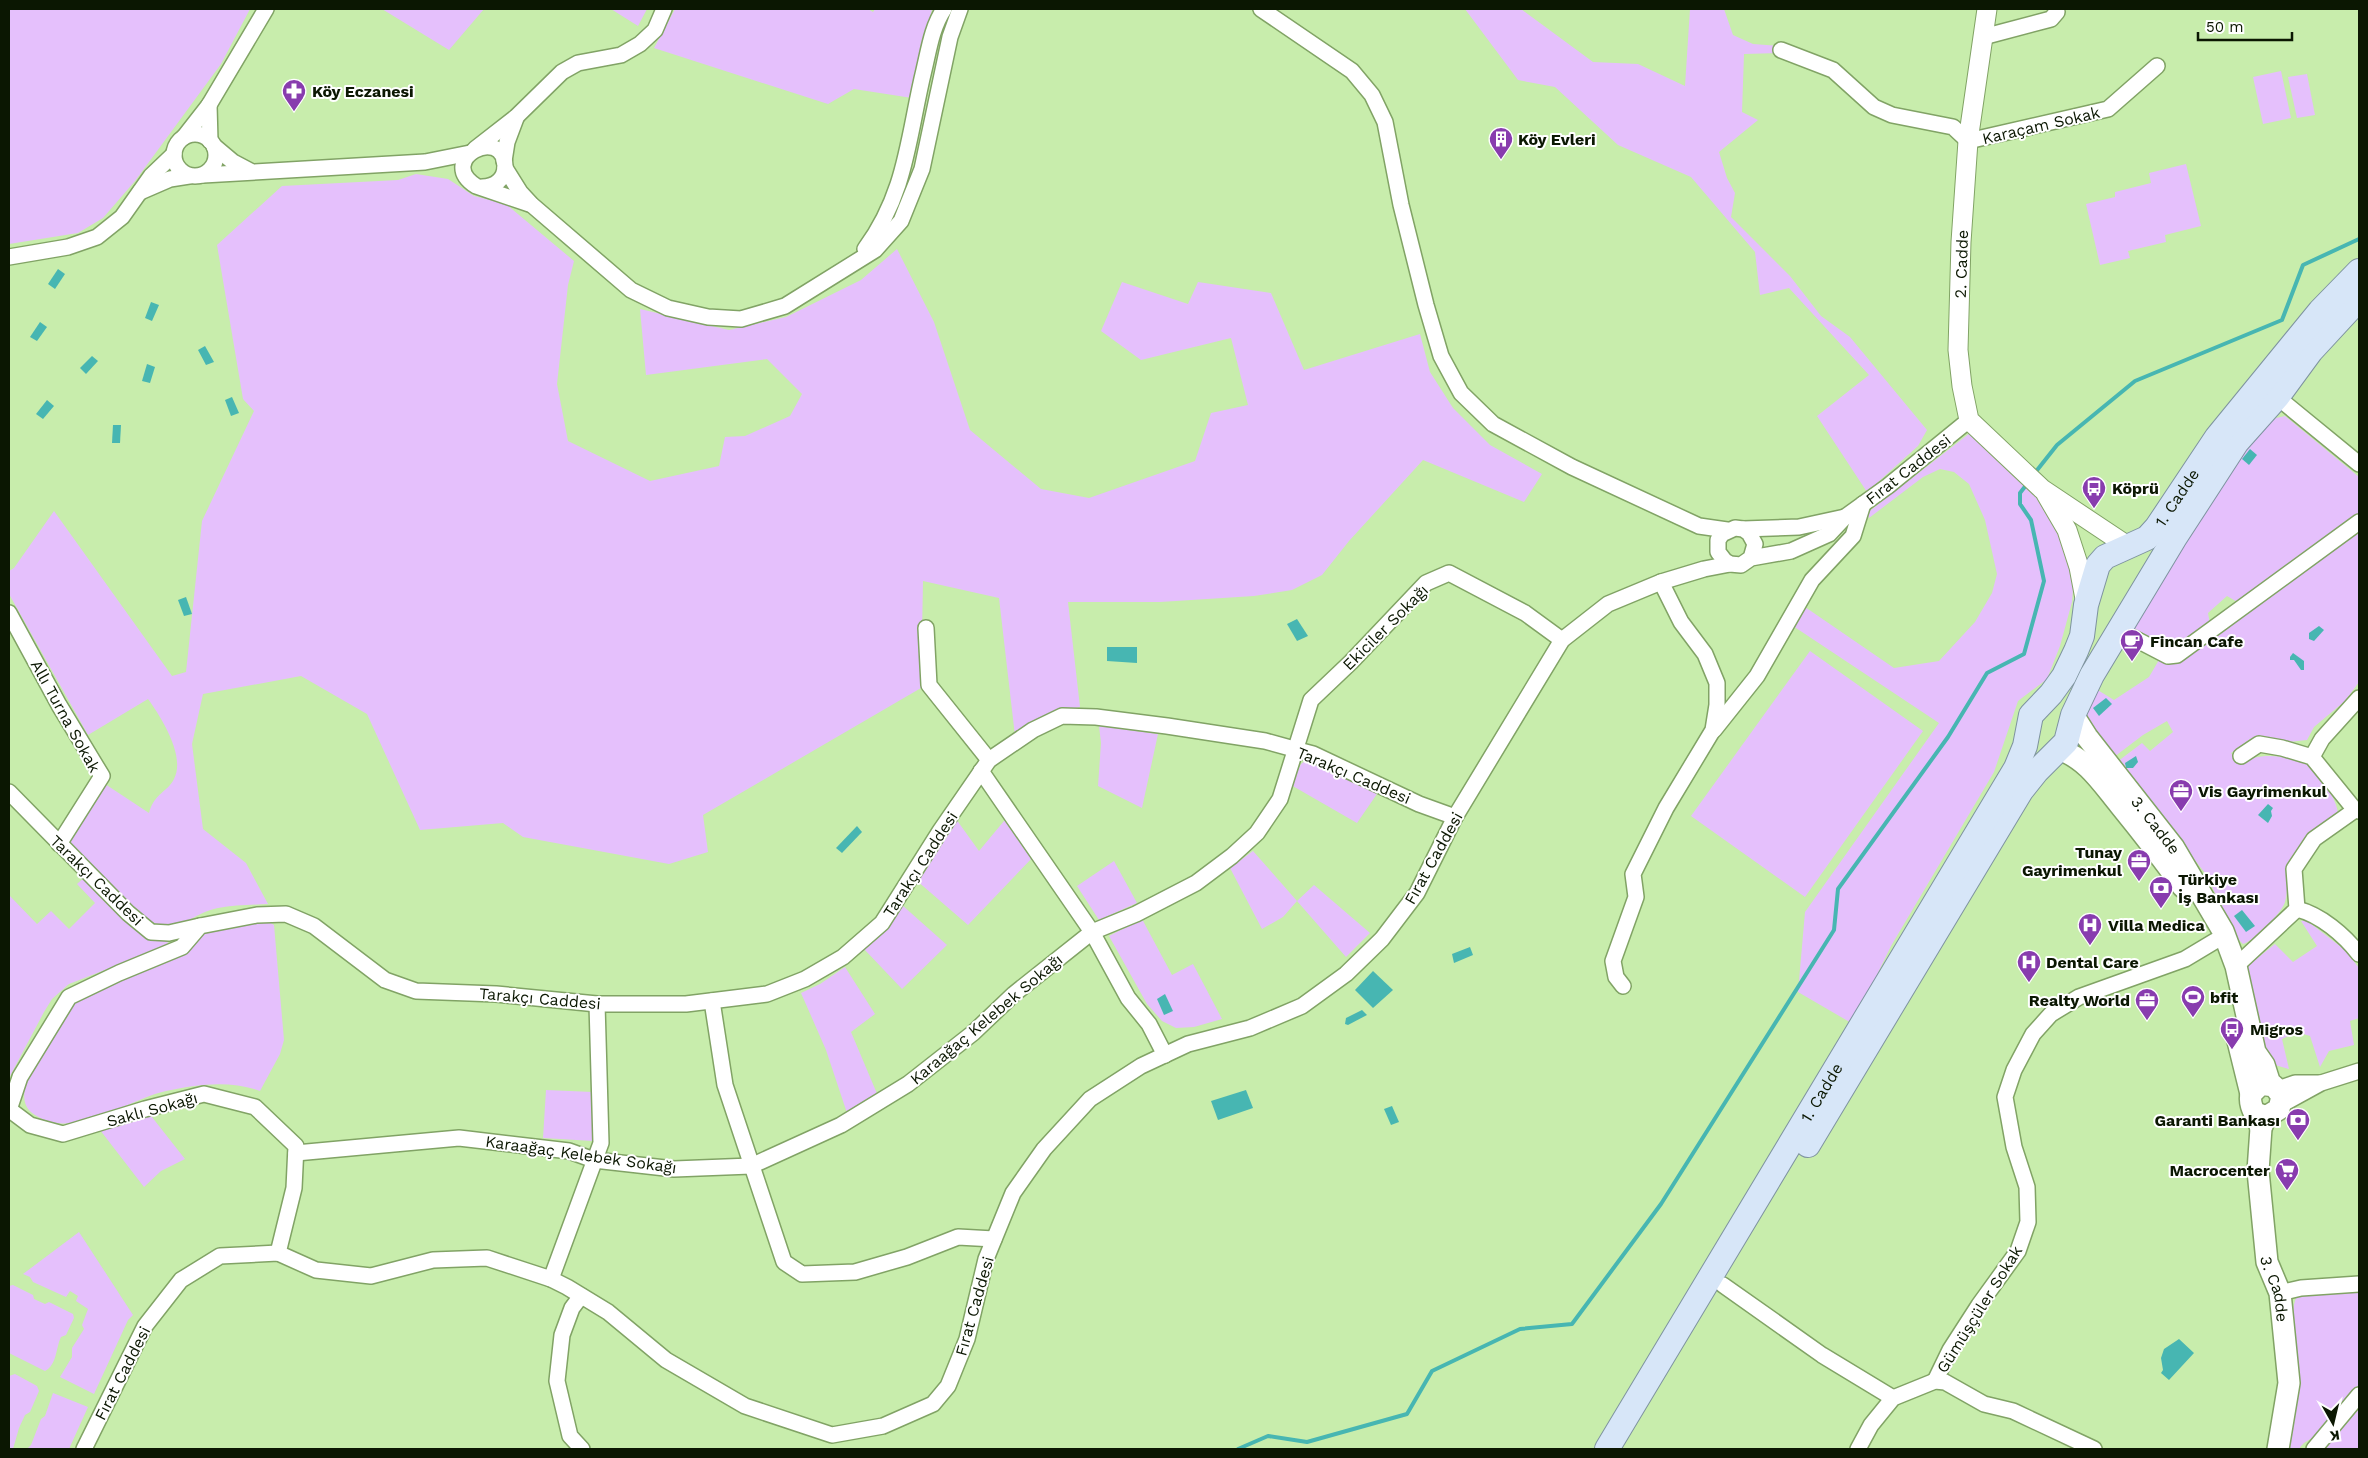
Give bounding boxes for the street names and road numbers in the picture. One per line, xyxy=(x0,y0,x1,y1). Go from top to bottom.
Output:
street label: Karaçam Sokak xyxy=(1980,103,2102,148)
street label: 2. Cadde xyxy=(1951,230,1972,299)
street label: Fırat Caddesi xyxy=(1862,430,1955,508)
street label: 1. Cadde xyxy=(2151,465,2203,530)
street label: Ekiciler Sokağı xyxy=(1339,581,1432,674)
street label: Allı Turna Sokak xyxy=(27,657,104,776)
street label: Tarakçı Caddesi xyxy=(1294,743,1414,808)
street label: 3. Cadde xyxy=(2127,793,2184,857)
street label: Tarakçı Caddesi xyxy=(879,808,962,921)
street label: Fırat Caddesi xyxy=(1400,809,1467,908)
street label: Tarakçı Caddesi xyxy=(46,831,147,930)
street label: Karaağaç Kelebek Sokağı xyxy=(906,950,1066,1089)
street label: Tarakçı Caddesi xyxy=(478,984,602,1013)
street label: 1. Cadde xyxy=(1797,1060,1847,1126)
street label: Saklı Sokağı xyxy=(105,1088,200,1131)
street label: Karaağaç Kelebek Sokağı xyxy=(484,1132,678,1177)
street label: Gümüşçüler Sokak xyxy=(1933,1242,2026,1376)
street label: Fırat Caddesi xyxy=(951,1254,998,1358)
street label: 3. Cadde xyxy=(2256,1255,2292,1323)
street label: Fırat Caddesi xyxy=(91,1323,154,1423)

